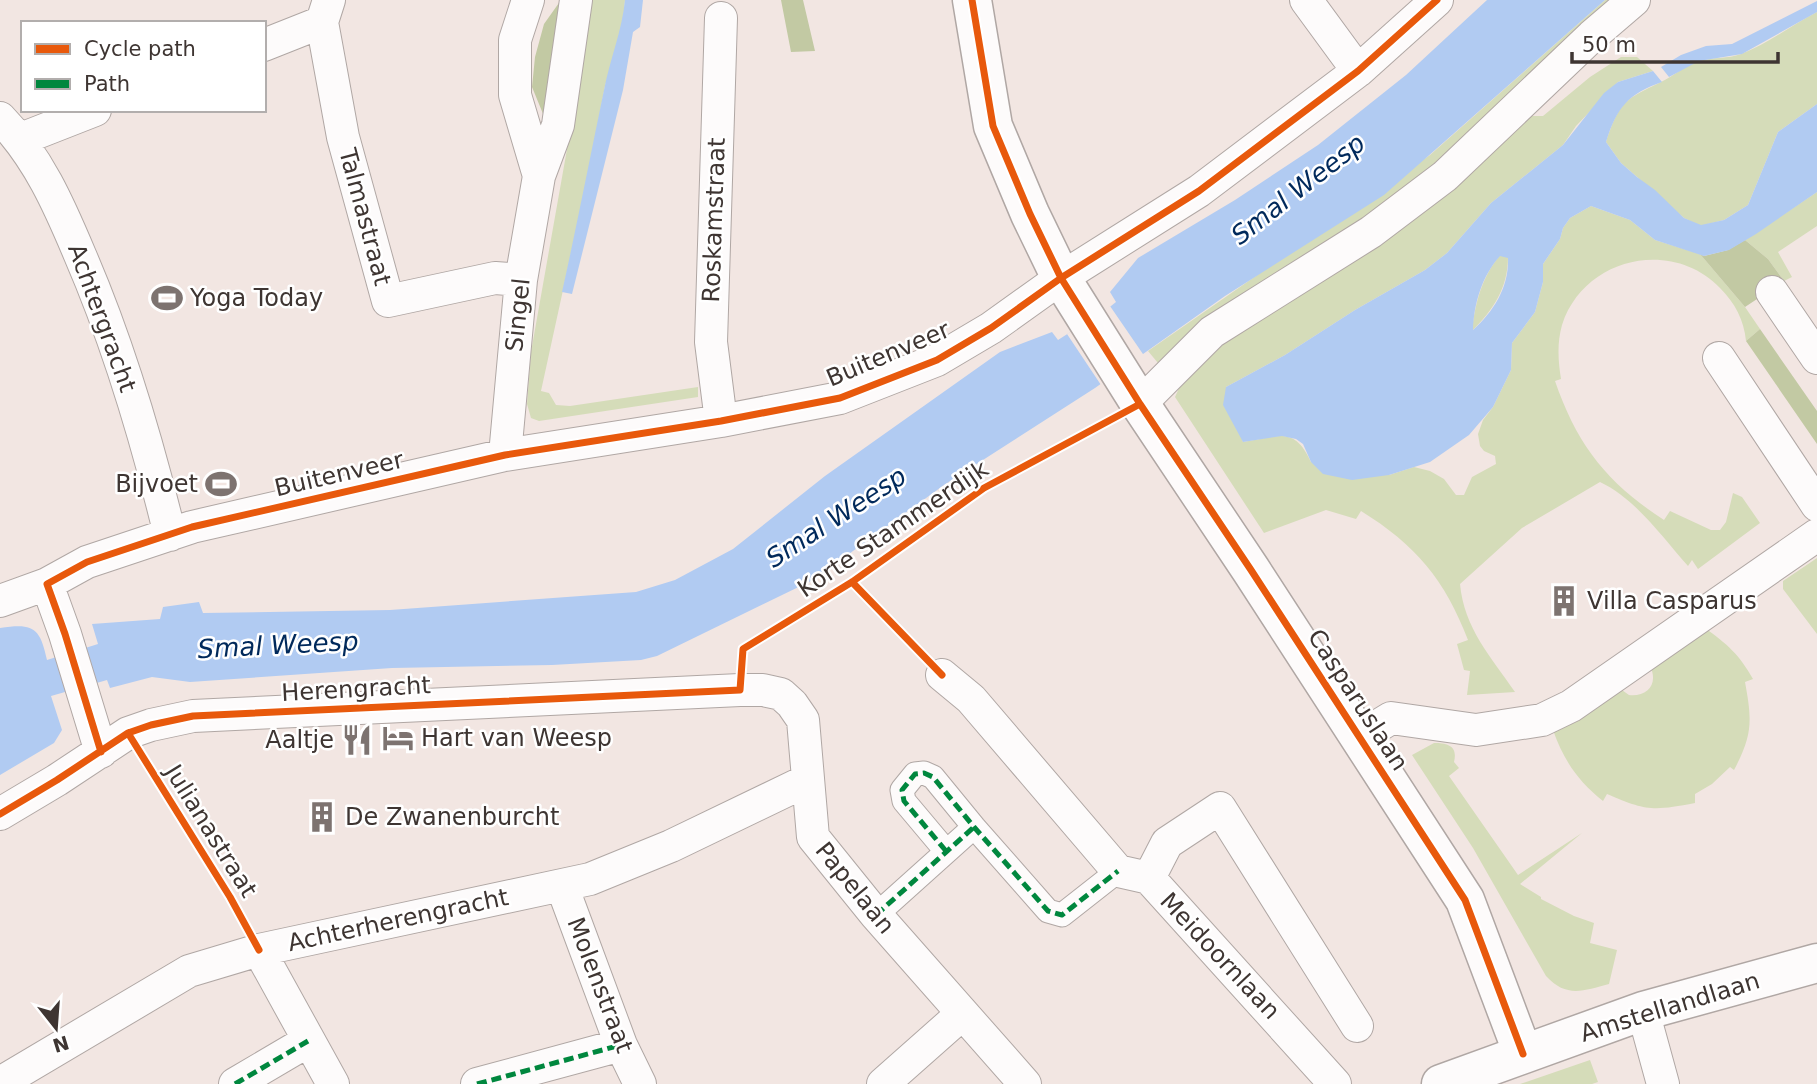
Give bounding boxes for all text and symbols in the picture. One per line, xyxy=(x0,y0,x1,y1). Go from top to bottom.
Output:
legend xyxy=(21,21,266,112)
scale bar xyxy=(1572,21,1778,65)
text: 50 m xyxy=(1582,33,1636,57)
text: Cycle path xyxy=(84,37,196,61)
text: Path xyxy=(84,72,130,96)
water label: Smal Weesp xyxy=(1225,128,1371,250)
street label: Roskamstraat xyxy=(697,137,731,303)
street label: Talmastraat xyxy=(333,144,397,289)
street label: Achtergracht xyxy=(62,240,142,396)
street label: Singel xyxy=(500,277,536,353)
sports icon: Yoga Today xyxy=(150,281,184,315)
place label: Yoga Today xyxy=(189,284,323,312)
street label: Buitenveer xyxy=(822,315,954,393)
street label: Buitenveer xyxy=(272,446,406,502)
street label: Korte Stammerdijk xyxy=(792,455,994,603)
water label: Smal Weesp xyxy=(760,461,912,573)
sports icon: Bijvoet xyxy=(204,467,238,501)
place label: Bijvoet xyxy=(115,470,198,498)
building icon: Villa Casparus xyxy=(1547,584,1581,618)
place label: Villa Casparus xyxy=(1587,587,1757,615)
street label: Casparuslaan xyxy=(1302,624,1414,776)
water label: Smal Weesp xyxy=(197,626,359,664)
street label: Herengracht xyxy=(280,671,432,707)
hotel icon: Hart van Weesp xyxy=(381,721,415,755)
restaurant icon: Aaltje xyxy=(340,723,374,757)
place label: Hart van Weesp xyxy=(421,724,612,752)
place label: Aaltje xyxy=(265,726,334,754)
street label: Julianastraat xyxy=(158,758,263,902)
building icon: De Zwanenburcht xyxy=(305,800,339,834)
place label: De Zwanenburcht xyxy=(345,803,559,831)
street label: Papelaan xyxy=(810,837,900,939)
street label: Achterherengracht xyxy=(285,883,511,957)
street label: Meidoornlaan xyxy=(1154,887,1286,1025)
street label: Molenstraat xyxy=(561,913,639,1057)
street label: Amstellandlaan xyxy=(1577,966,1763,1048)
north arrow xyxy=(21,993,91,1063)
text: N xyxy=(50,1031,72,1057)

